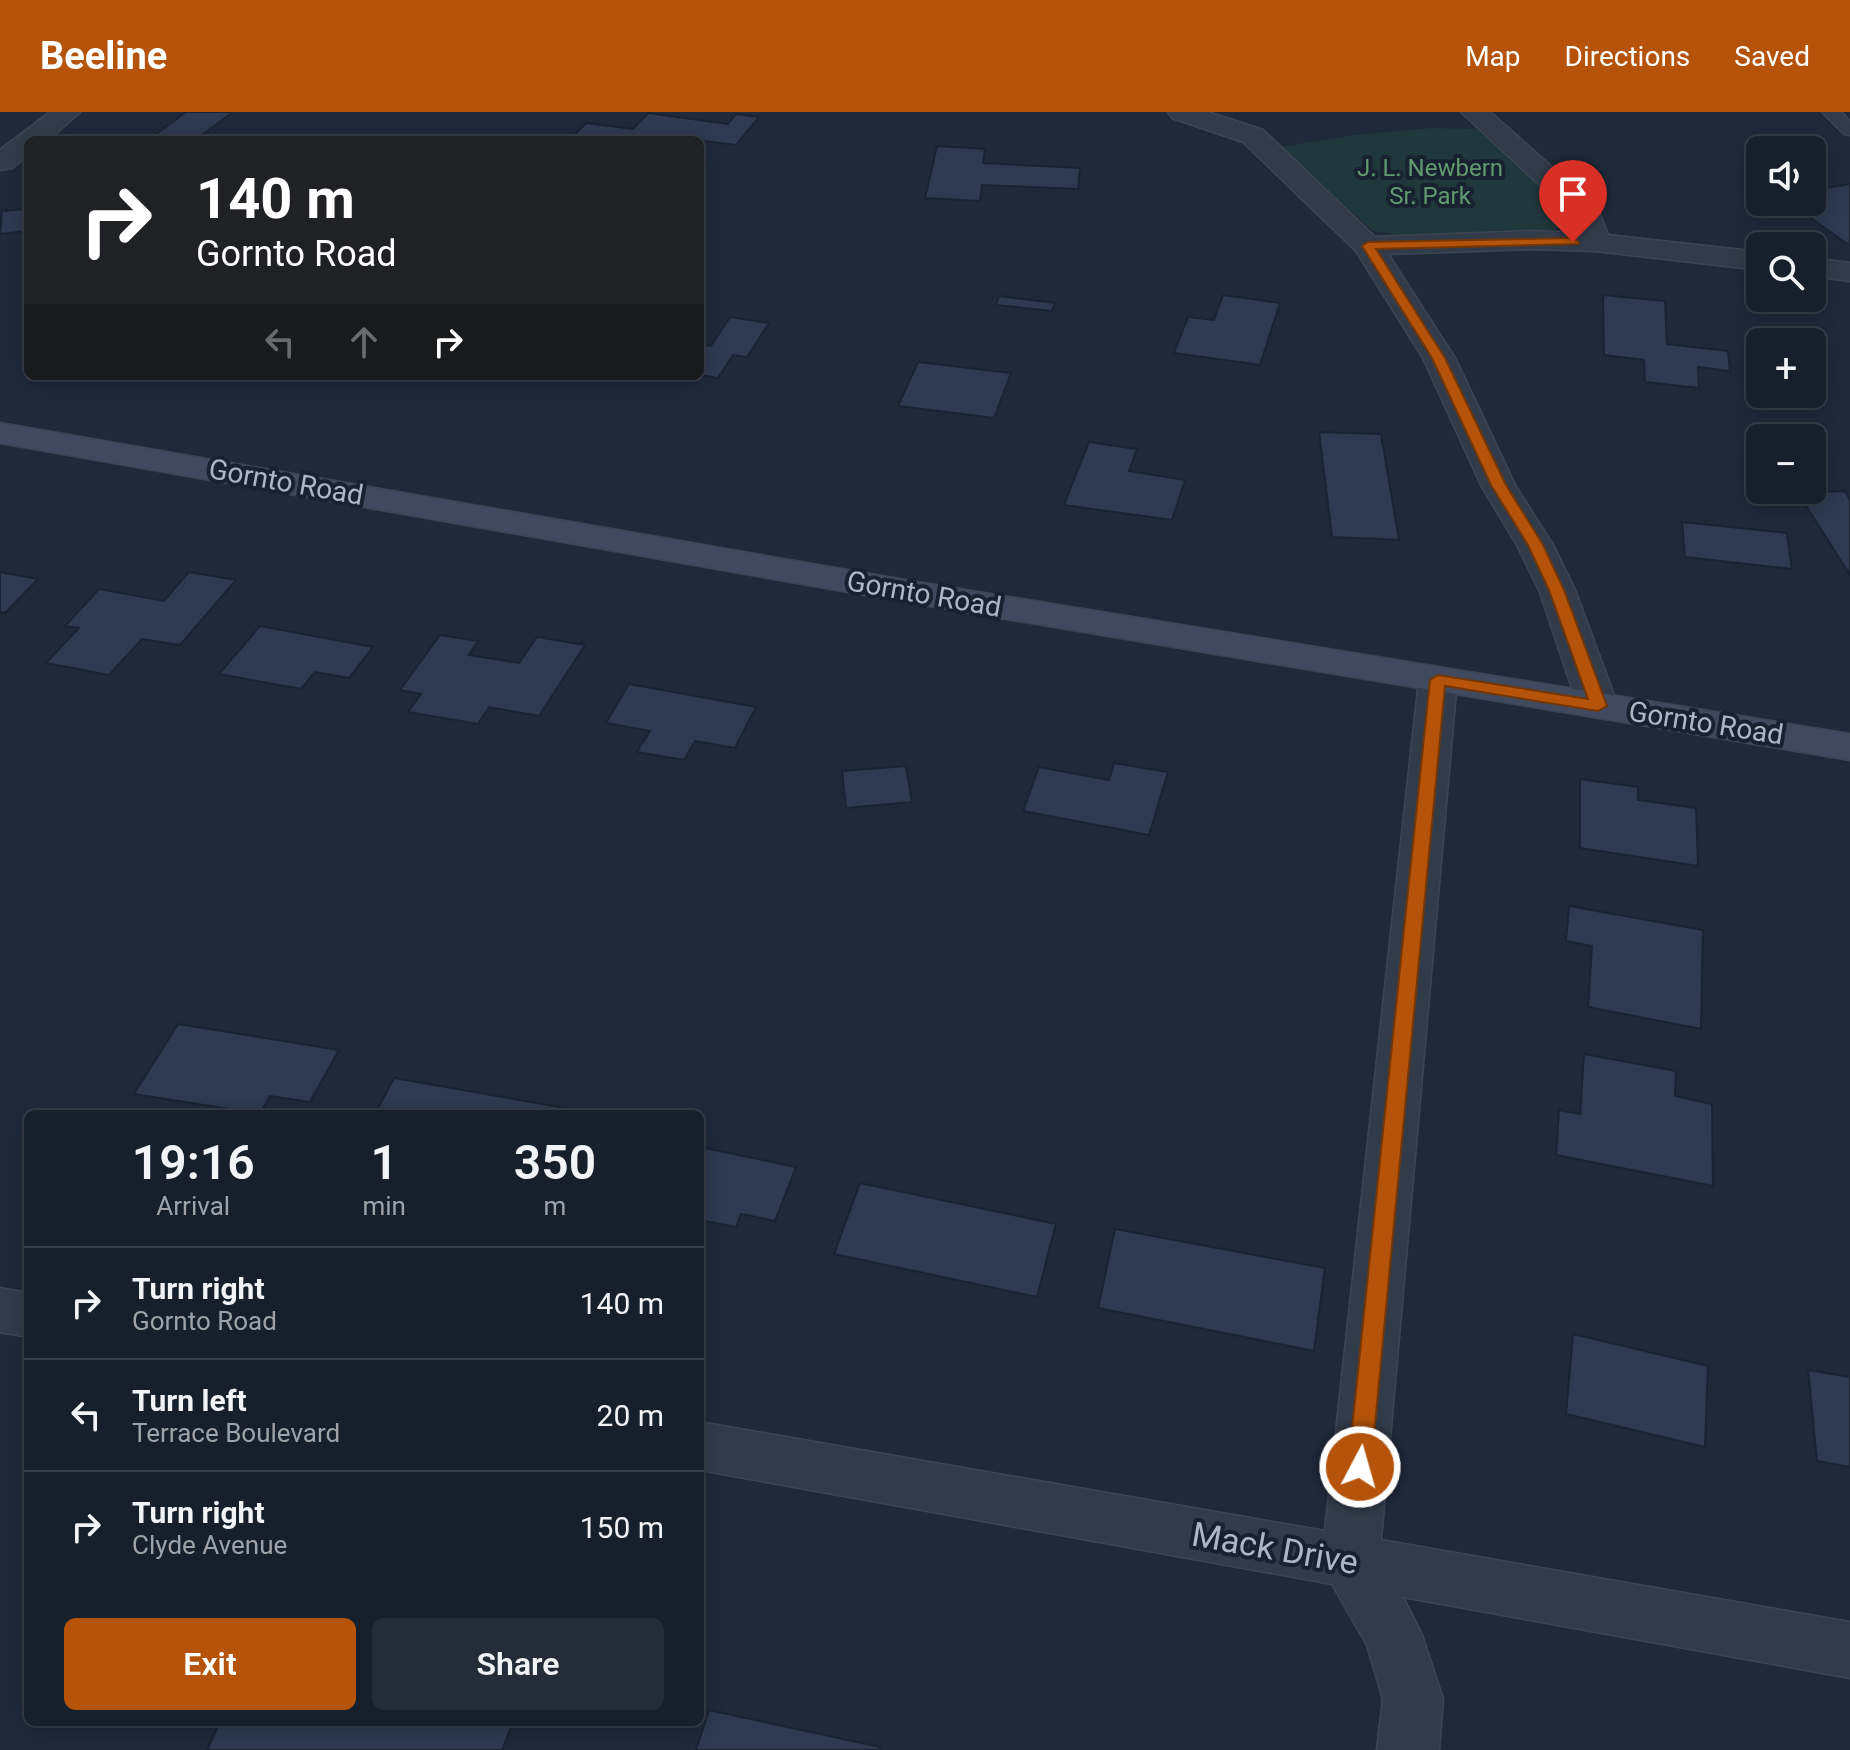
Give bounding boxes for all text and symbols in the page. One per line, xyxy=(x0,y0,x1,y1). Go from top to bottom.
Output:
text: Beeline xyxy=(40,34,167,78)
text: Map xyxy=(1465,40,1521,73)
text: Directions xyxy=(1565,40,1690,73)
text: Saved xyxy=(1734,40,1810,73)
map controls xyxy=(1746,136,1826,504)
button: sound xyxy=(1746,136,1826,216)
park label: J. L. Newbern Sr. Park xyxy=(1357,154,1503,210)
pin xyxy=(1539,160,1607,242)
text: 140 m xyxy=(196,166,355,232)
icon: right xyxy=(64,168,168,272)
icon: arrive xyxy=(1551,172,1595,216)
button: search xyxy=(1746,232,1826,312)
text: Gornto Road xyxy=(196,233,397,275)
icon: left xyxy=(258,320,302,364)
icon: ahead xyxy=(342,320,386,364)
icon: right xyxy=(426,320,470,364)
button: + xyxy=(1746,328,1826,408)
button: − xyxy=(1746,424,1826,504)
street label: Gornto Road xyxy=(206,452,366,512)
street label: Gornto Road xyxy=(844,564,1004,624)
street label: Gornto Road xyxy=(1626,694,1786,752)
text: 19:16 xyxy=(132,1134,255,1191)
text: 1 xyxy=(371,1134,398,1191)
text: 350 xyxy=(514,1134,596,1191)
text: Arrival xyxy=(156,1191,230,1221)
text: min xyxy=(362,1191,406,1221)
text: m xyxy=(544,1191,566,1221)
text: Turn right xyxy=(132,1271,265,1306)
icon: right xyxy=(64,1281,108,1325)
text: 140 m xyxy=(580,1286,664,1321)
text: Gornto Road xyxy=(132,1306,277,1336)
text: Turn left xyxy=(132,1383,247,1418)
icon: left xyxy=(64,1393,108,1437)
text: 20 m xyxy=(597,1398,664,1433)
text: Terrace Boulevard xyxy=(132,1418,340,1448)
position arrow xyxy=(1318,1425,1402,1509)
text: Turn right xyxy=(132,1495,265,1530)
icon: right xyxy=(64,1505,108,1549)
text: 150 m xyxy=(580,1510,664,1545)
street label: Mack Drive xyxy=(1189,1514,1361,1582)
text: Clyde Avenue xyxy=(132,1530,287,1560)
button: Exit xyxy=(64,1618,356,1710)
button: Share xyxy=(372,1618,664,1710)

